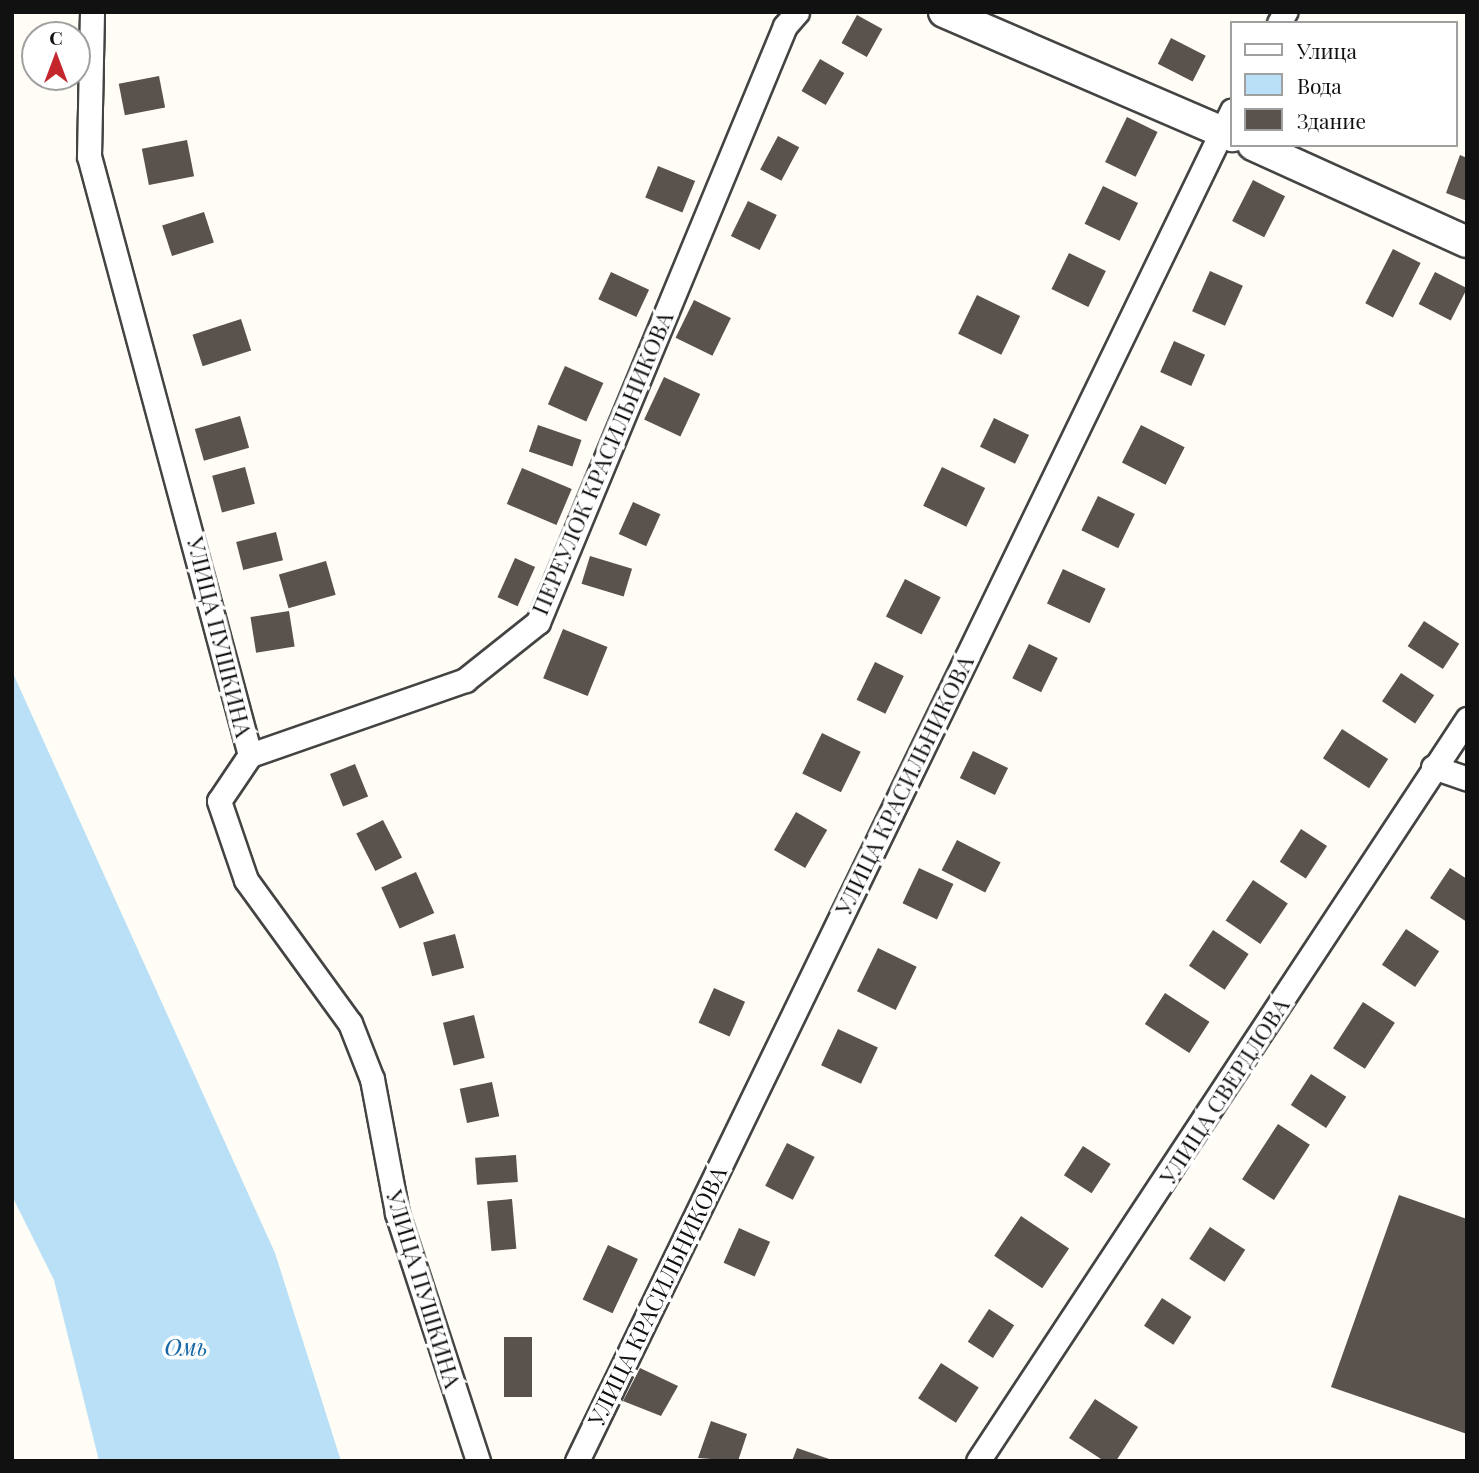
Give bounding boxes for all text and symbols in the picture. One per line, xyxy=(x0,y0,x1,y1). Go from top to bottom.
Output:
north arrow xyxy=(21,21,91,91)
legend xyxy=(1230,21,1458,147)
text: С xyxy=(49,24,63,50)
text: Улица xyxy=(1297,36,1357,64)
text: Вода xyxy=(1297,71,1342,99)
text: Здание xyxy=(1297,106,1366,134)
street label: ПЕРЕУЛОК КРАСИЛЬНИКОВА xyxy=(525,307,679,619)
street label: УЛИЦА ПУШКИНА xyxy=(182,534,258,740)
street label: УЛИЦА КРАСИЛЬНИКОВА xyxy=(829,651,979,919)
street label: УЛИЦА СВЕРДЛОВА xyxy=(1153,993,1295,1189)
street label: УЛИЦА КРАСИЛЬНИКОВА xyxy=(582,1162,732,1430)
street label: УЛИЦА ПУШКИНА xyxy=(381,1187,467,1391)
water label: Омь xyxy=(164,1333,208,1361)

